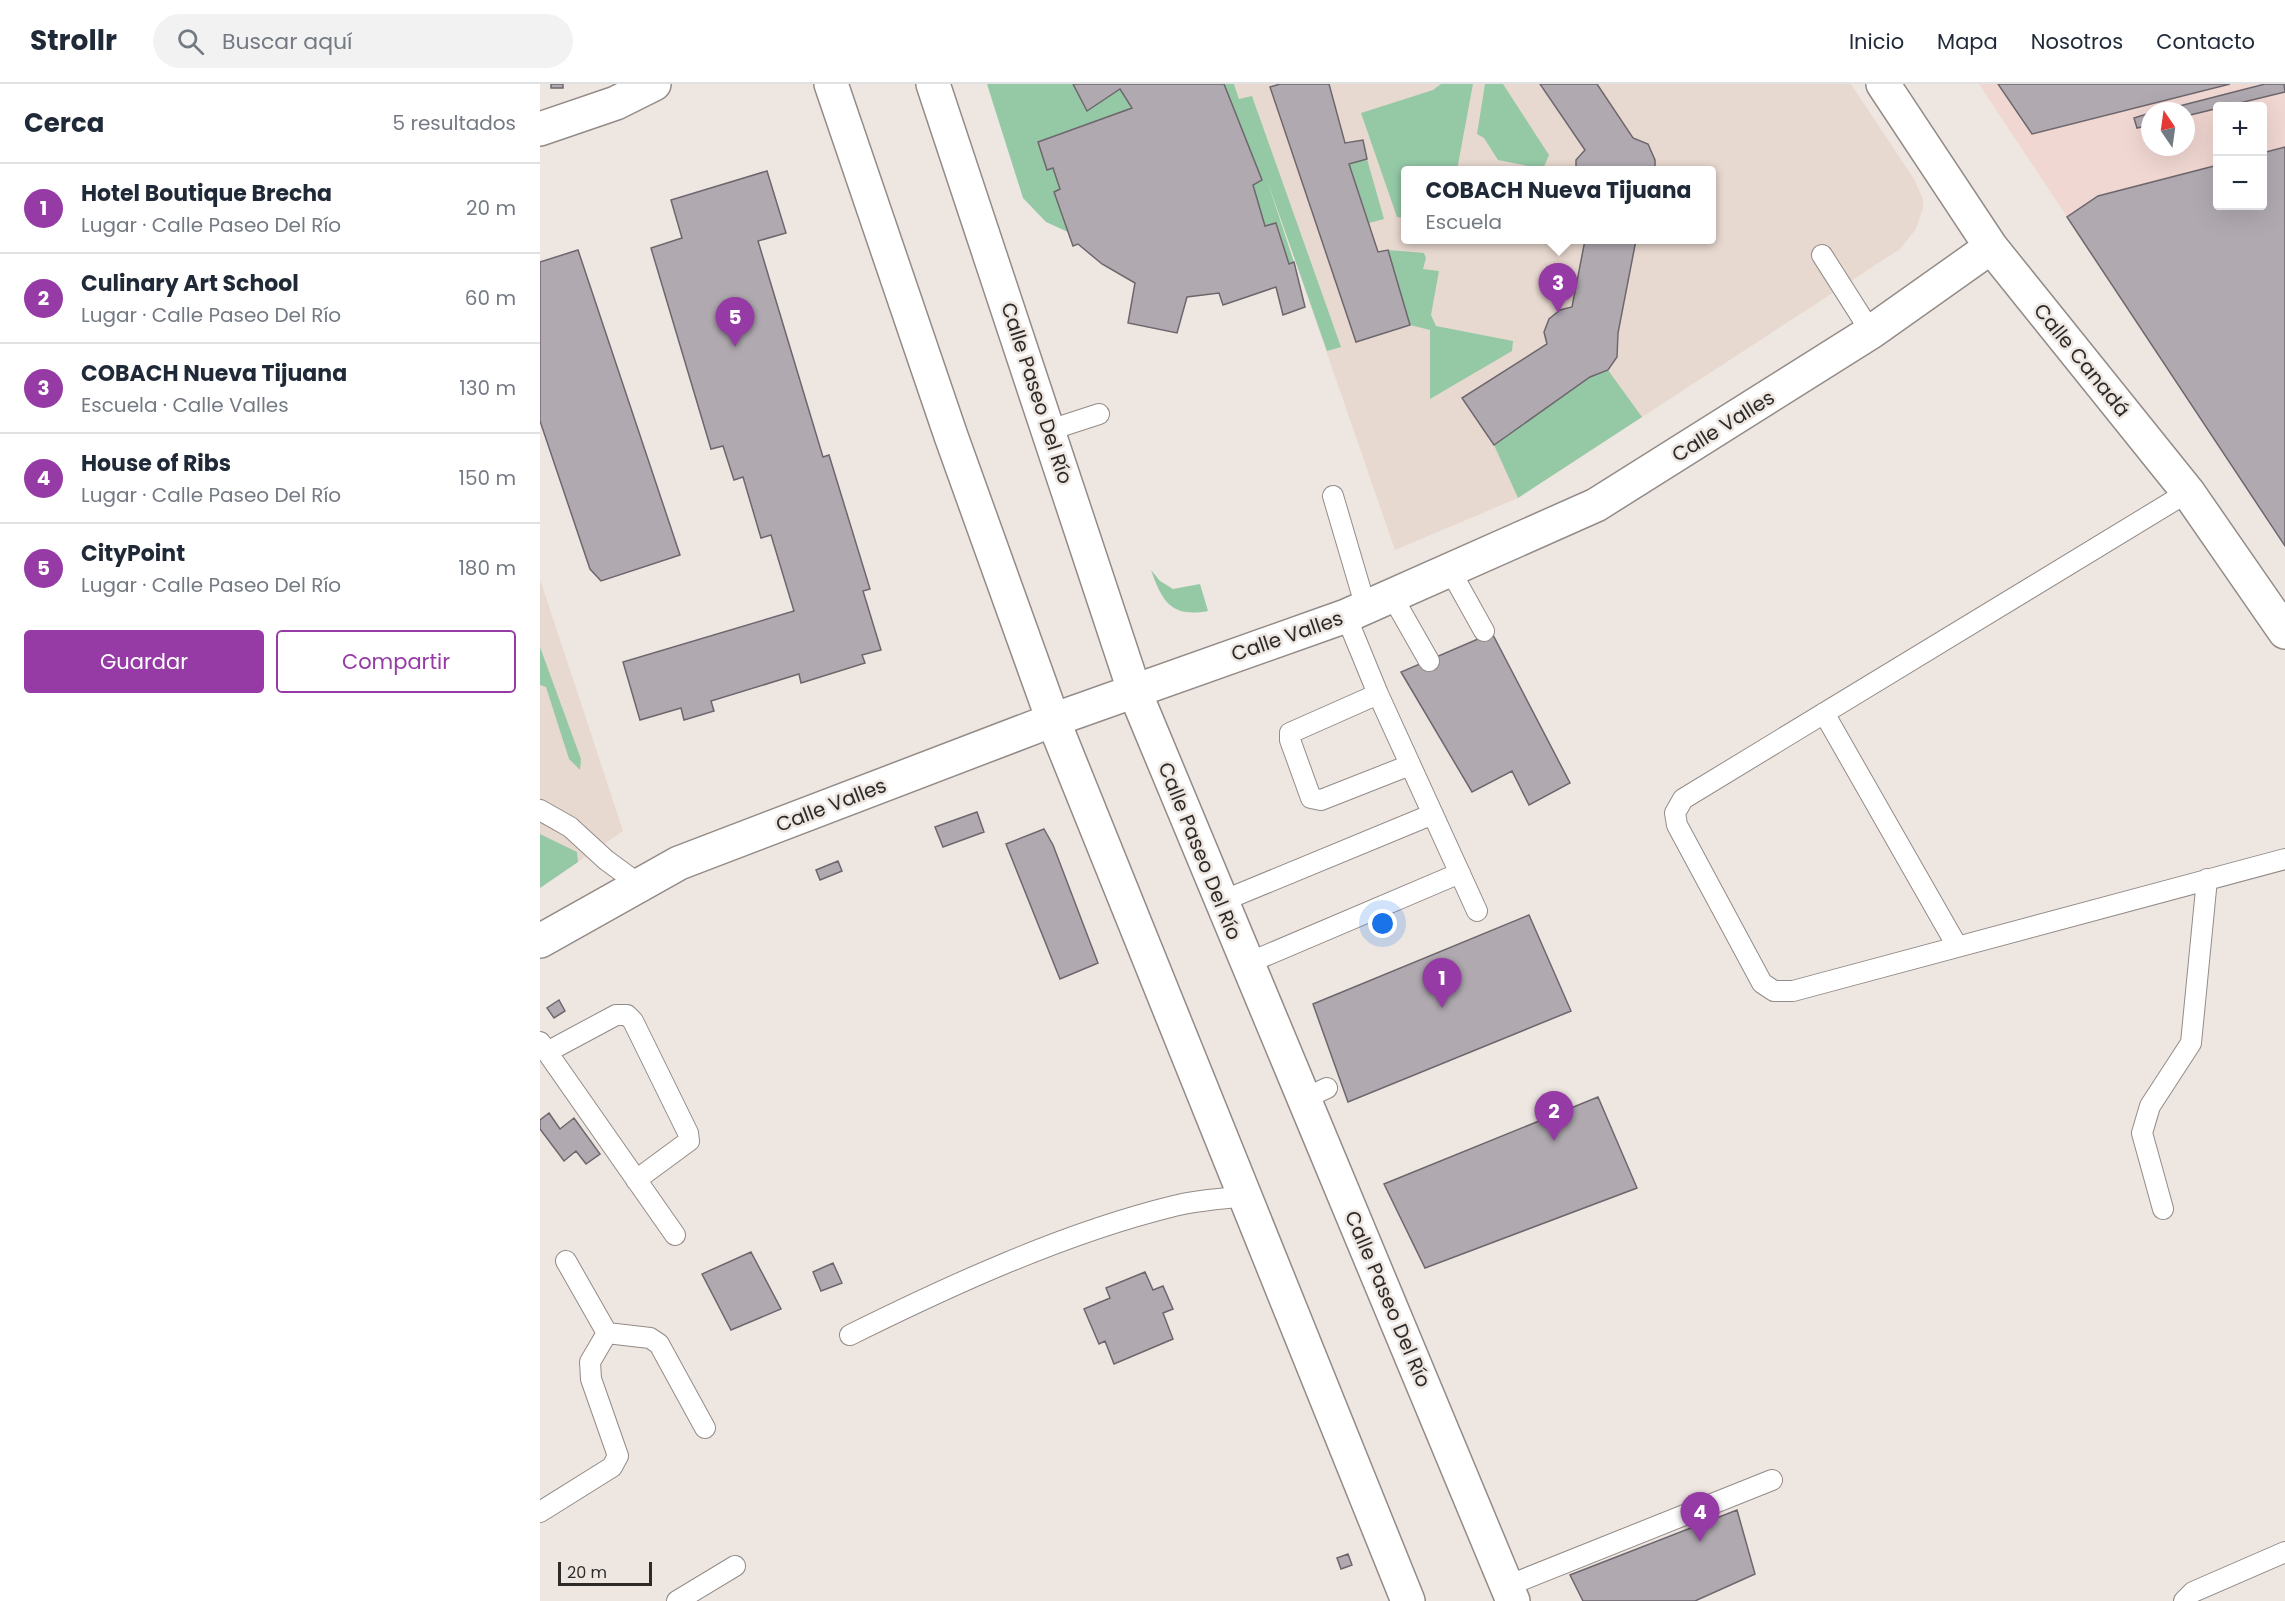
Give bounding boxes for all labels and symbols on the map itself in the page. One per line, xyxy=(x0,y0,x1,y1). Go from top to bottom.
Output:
north arrow xyxy=(2141,102,2195,156)
pin: 3 xyxy=(1538,264,1578,313)
street label: Calle Canadá xyxy=(2027,297,2137,423)
pin: 5 xyxy=(716,298,754,347)
street label: Calle Paseo Del Río xyxy=(994,299,1080,487)
street label: Calle Valles xyxy=(1666,383,1780,469)
street label: Calle Valles xyxy=(1227,604,1347,668)
street label: Calle Paseo Del Río xyxy=(1152,758,1248,944)
street label: Calle Valles xyxy=(772,771,890,839)
your location xyxy=(1368,909,1397,938)
pin: 1 xyxy=(1422,958,1462,1008)
pin: 2 xyxy=(1534,1092,1574,1141)
street label: Calle Paseo Del Río xyxy=(1338,1206,1438,1392)
pin: 4 xyxy=(1680,1492,1720,1542)
scale bar xyxy=(558,1559,652,1586)

